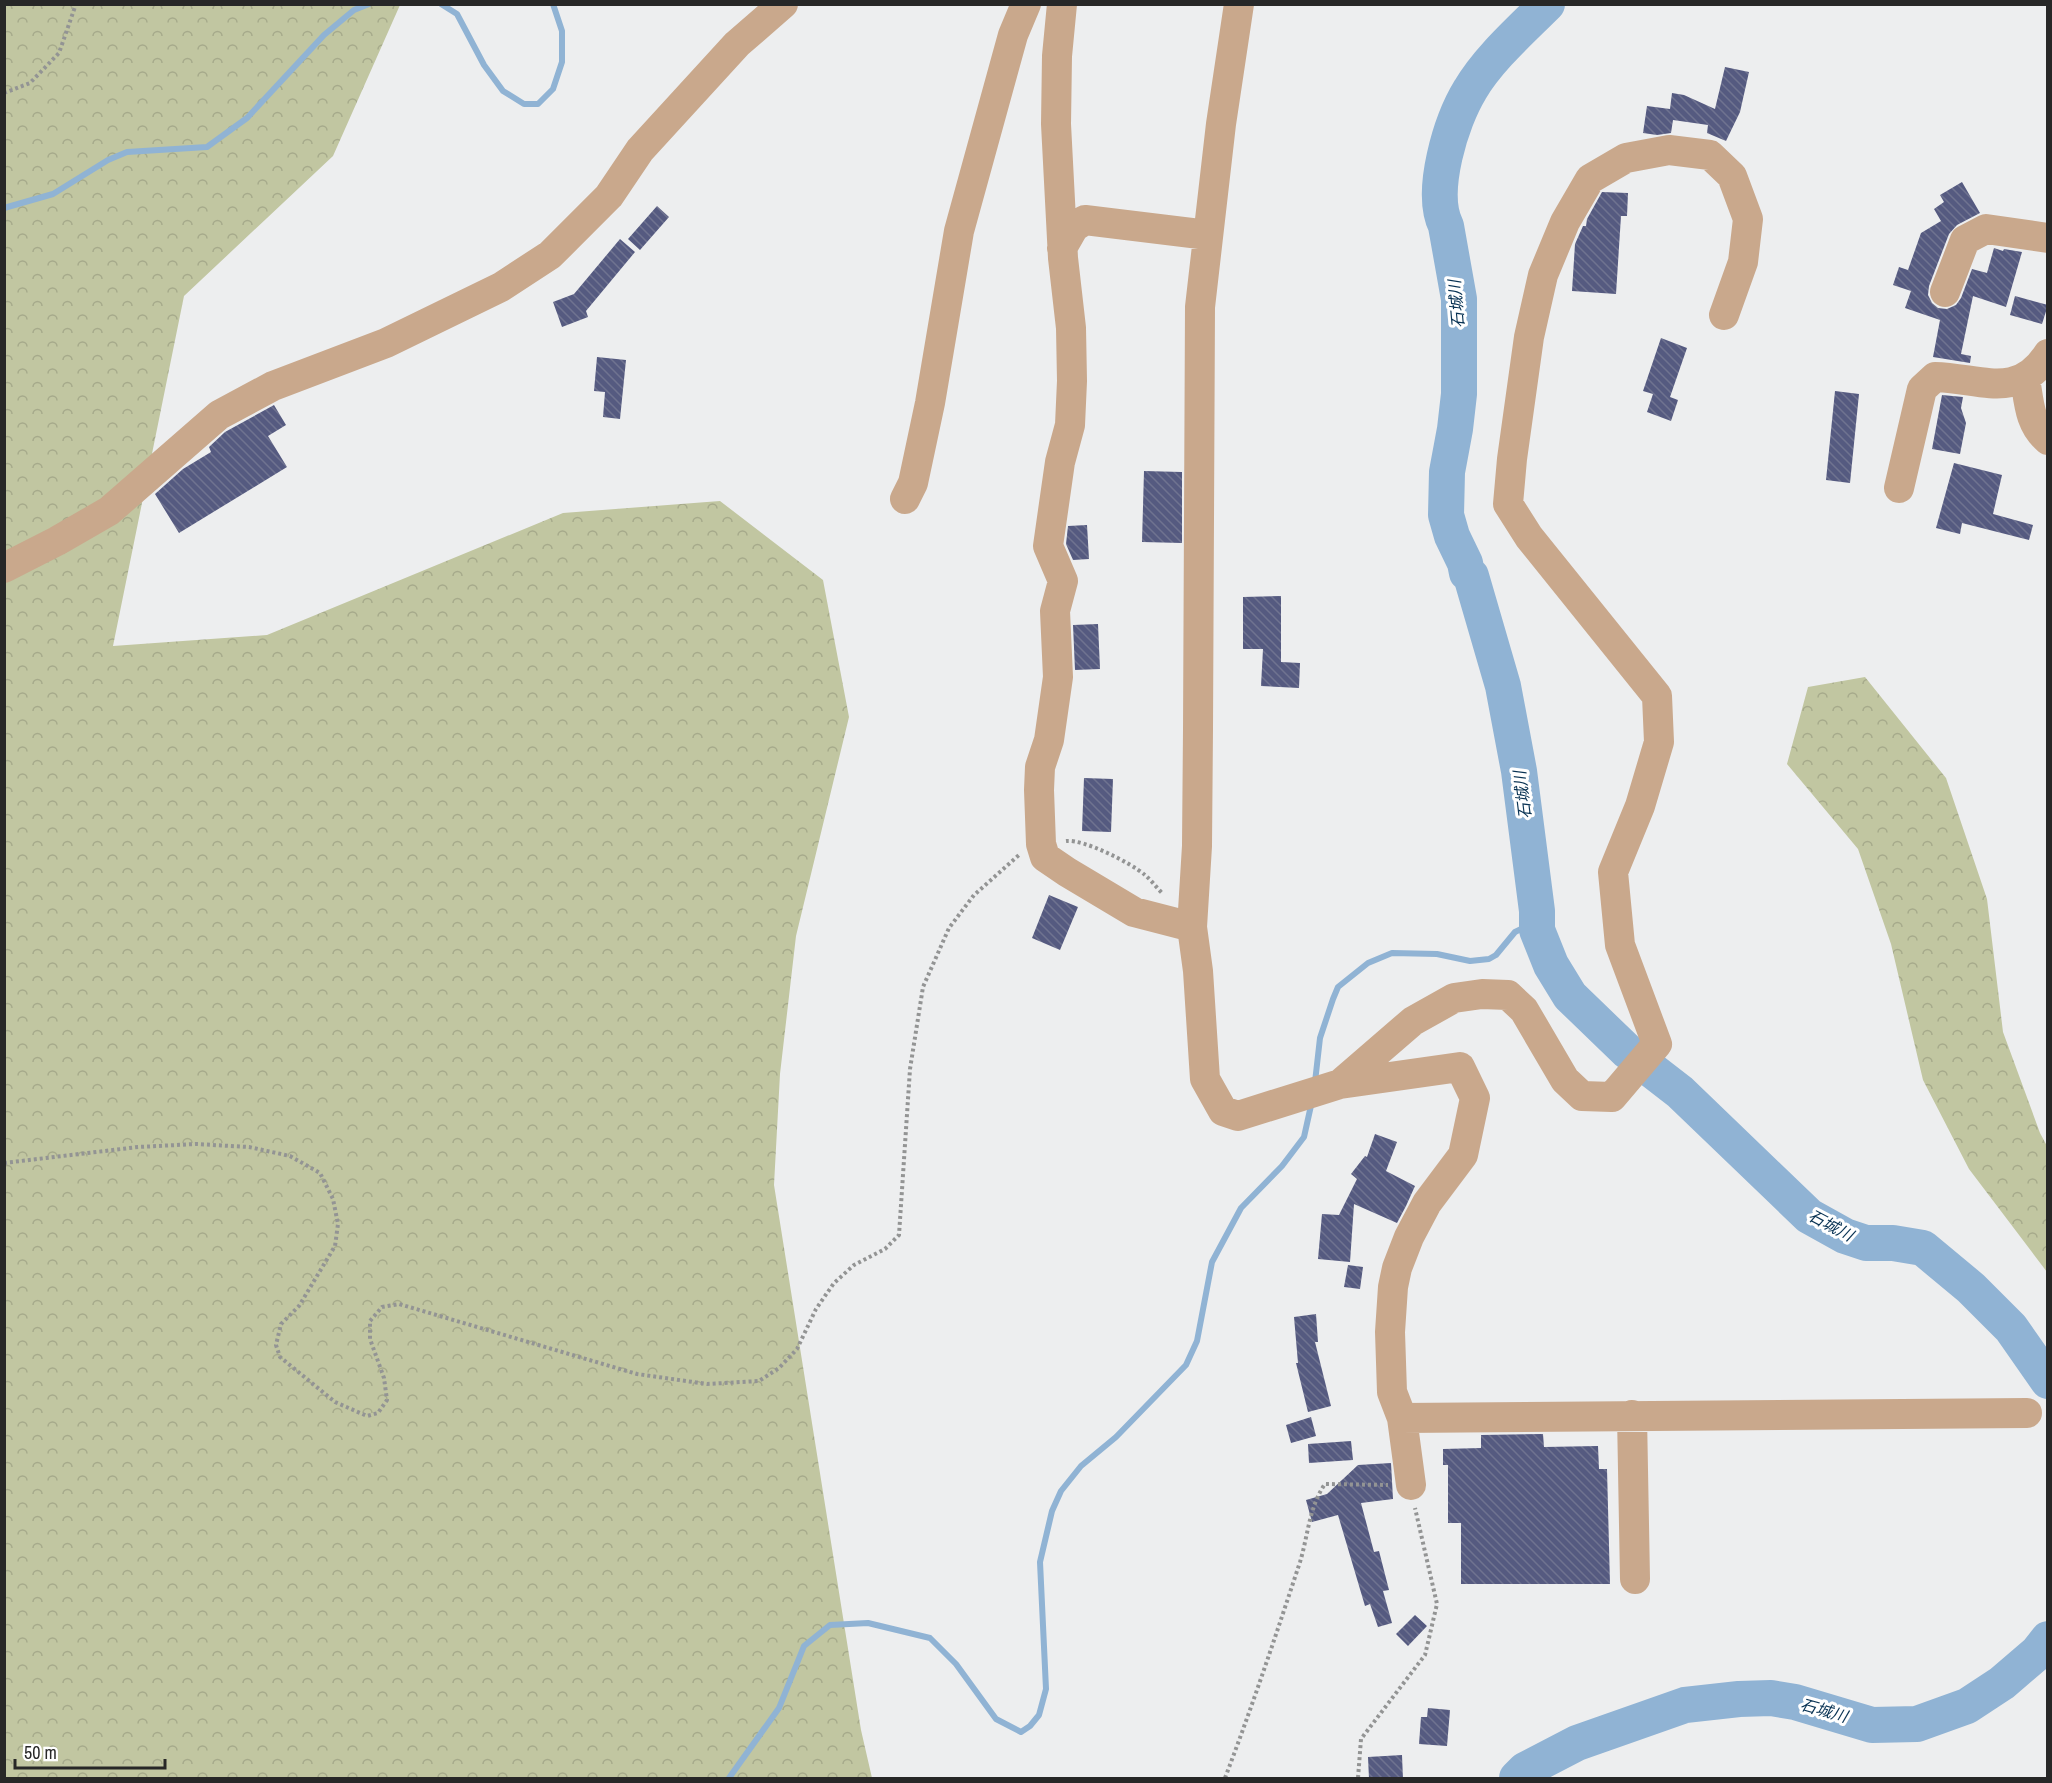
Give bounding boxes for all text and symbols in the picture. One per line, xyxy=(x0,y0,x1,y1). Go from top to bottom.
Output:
water label: 石城川 xyxy=(1443,277,1469,329)
water label: 石城川 xyxy=(1508,768,1536,820)
water label: 石城川 xyxy=(1805,1204,1859,1247)
water label: 石城川 xyxy=(1798,1693,1852,1728)
scale bar xyxy=(15,1732,165,1770)
text: 50 m xyxy=(24,1740,57,1765)

